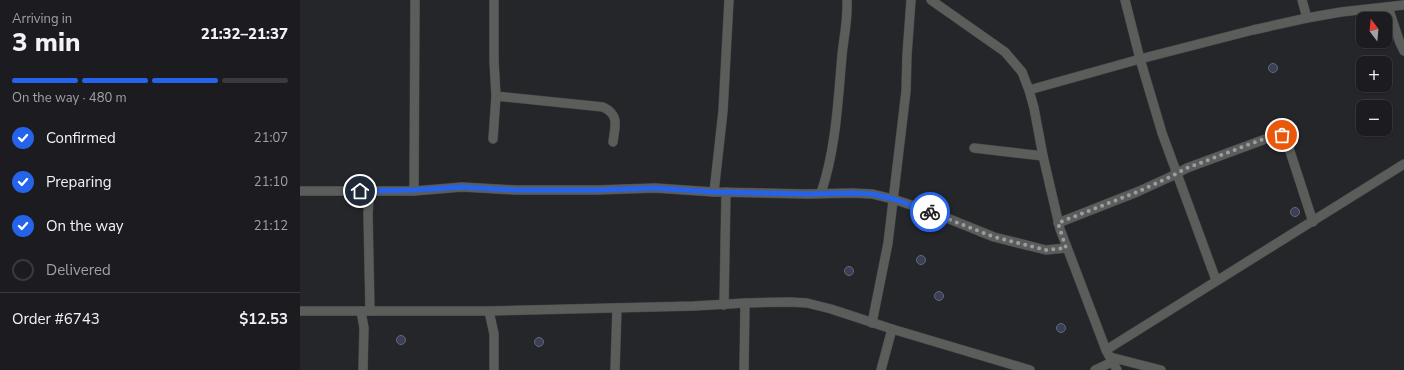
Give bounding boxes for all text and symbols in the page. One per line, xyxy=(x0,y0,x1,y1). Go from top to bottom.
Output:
text: Arriving in xyxy=(12,10,72,28)
north arrow xyxy=(1356,12,1392,48)
map controls xyxy=(1356,12,1392,136)
text: 21:32–21:37 xyxy=(201,24,288,44)
text: 3 min xyxy=(12,25,80,60)
button: + xyxy=(1356,56,1392,92)
text: On the way · 480 m xyxy=(12,89,127,107)
button: − xyxy=(1356,100,1392,136)
pin xyxy=(1265,118,1299,152)
icon: bag xyxy=(1271,124,1293,146)
icon: check xyxy=(12,127,34,149)
text: Confirmed xyxy=(46,128,116,148)
text: 21:07 xyxy=(254,129,288,147)
icon: check xyxy=(12,171,34,193)
text: Preparing xyxy=(46,172,111,192)
text: 21:10 xyxy=(254,173,288,191)
pin xyxy=(343,174,377,208)
icon: home xyxy=(349,180,371,202)
courier xyxy=(910,192,950,232)
icon: bike xyxy=(919,201,941,223)
icon: check xyxy=(12,215,34,237)
text: On the way xyxy=(46,216,124,236)
text: 21:12 xyxy=(254,217,288,235)
text: Delivered xyxy=(46,260,111,280)
text: Order #6743 xyxy=(12,309,100,329)
text: $12.53 xyxy=(239,309,288,329)

